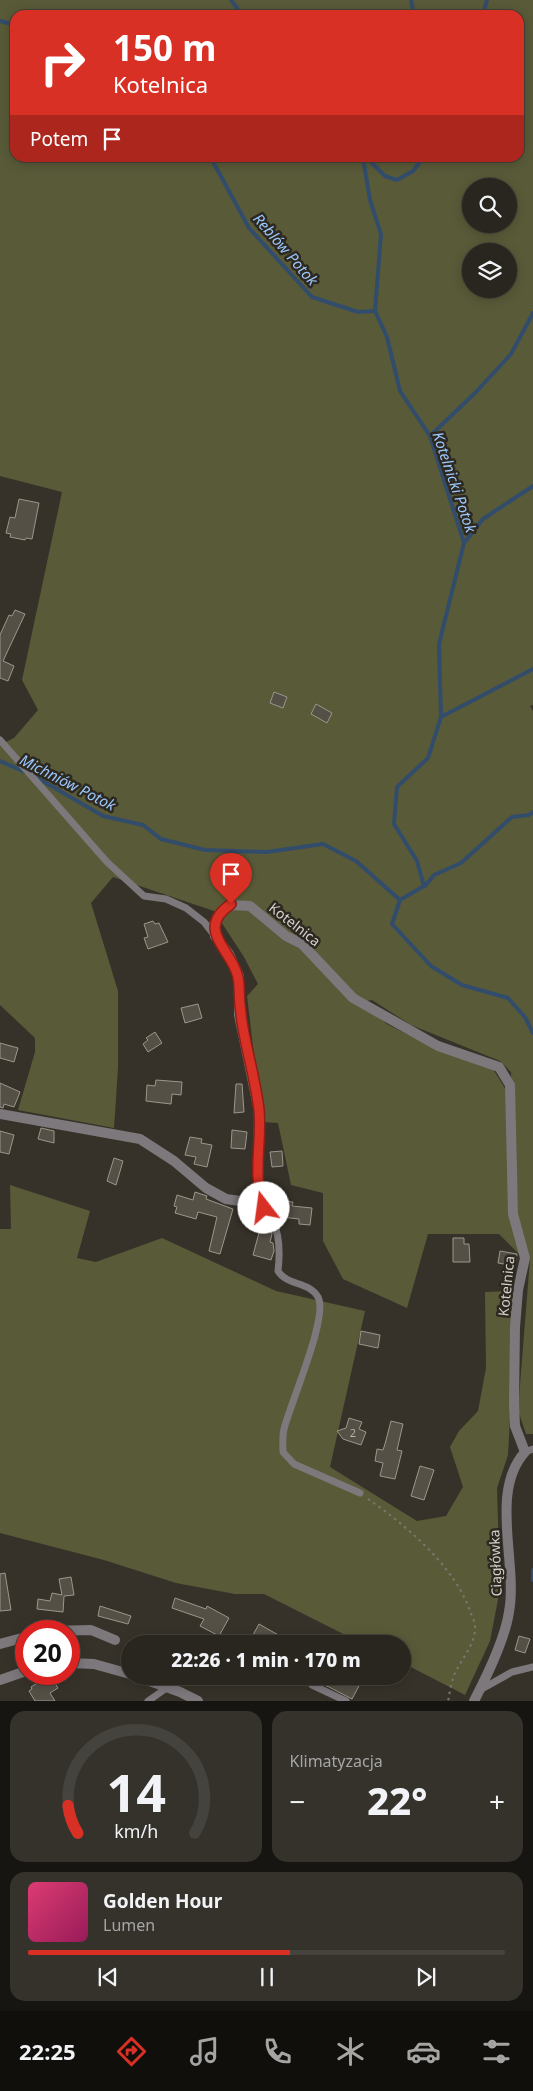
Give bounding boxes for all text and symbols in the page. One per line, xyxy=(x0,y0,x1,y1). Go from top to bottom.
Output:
text: 150 m xyxy=(113,24,216,71)
icon: right xyxy=(30,30,95,95)
text: Kotelnica xyxy=(113,69,208,99)
icon: arrive xyxy=(98,125,126,153)
text: Potem xyxy=(30,126,88,152)
map controls xyxy=(462,178,517,298)
button: search xyxy=(462,178,517,233)
water label: Reblów Potok xyxy=(249,209,323,290)
button: layers xyxy=(462,243,517,298)
water label: Kotelnicki Potok xyxy=(428,429,482,536)
water label: Michniów Potok xyxy=(17,749,120,815)
pin xyxy=(210,853,252,904)
icon: arrive xyxy=(217,860,245,888)
street label: Kotelnica xyxy=(265,898,325,950)
position arrow xyxy=(237,1181,289,1233)
street label: Kotelnica xyxy=(493,1255,519,1317)
house number: 2 xyxy=(350,1425,356,1440)
street label: Ciągłówka xyxy=(484,1529,506,1597)
speed limit sign: 20 xyxy=(15,1620,80,1685)
text: 22:26 · 1 min · 170 m xyxy=(171,1647,361,1673)
text: Klimatyzacja xyxy=(290,1750,383,1772)
text: 14 xyxy=(106,1756,166,1827)
text: 22° xyxy=(367,1774,427,1826)
text: − xyxy=(290,1782,306,1820)
text: + xyxy=(489,1782,505,1820)
text: km/h xyxy=(114,1819,158,1843)
text: Golden Hour xyxy=(103,1888,222,1914)
text: Lumen xyxy=(103,1914,155,1936)
icon: previous xyxy=(94,1963,122,1991)
icon: pause xyxy=(253,1963,281,1991)
icon: next xyxy=(412,1963,440,1991)
icon: directions xyxy=(114,2034,149,2069)
icon: music xyxy=(187,2034,222,2069)
icon: phone xyxy=(260,2034,295,2069)
icon: climate xyxy=(333,2034,368,2069)
icon: car xyxy=(406,2034,441,2069)
icon: filters xyxy=(479,2034,514,2069)
text: 22:25 xyxy=(19,2036,76,2066)

